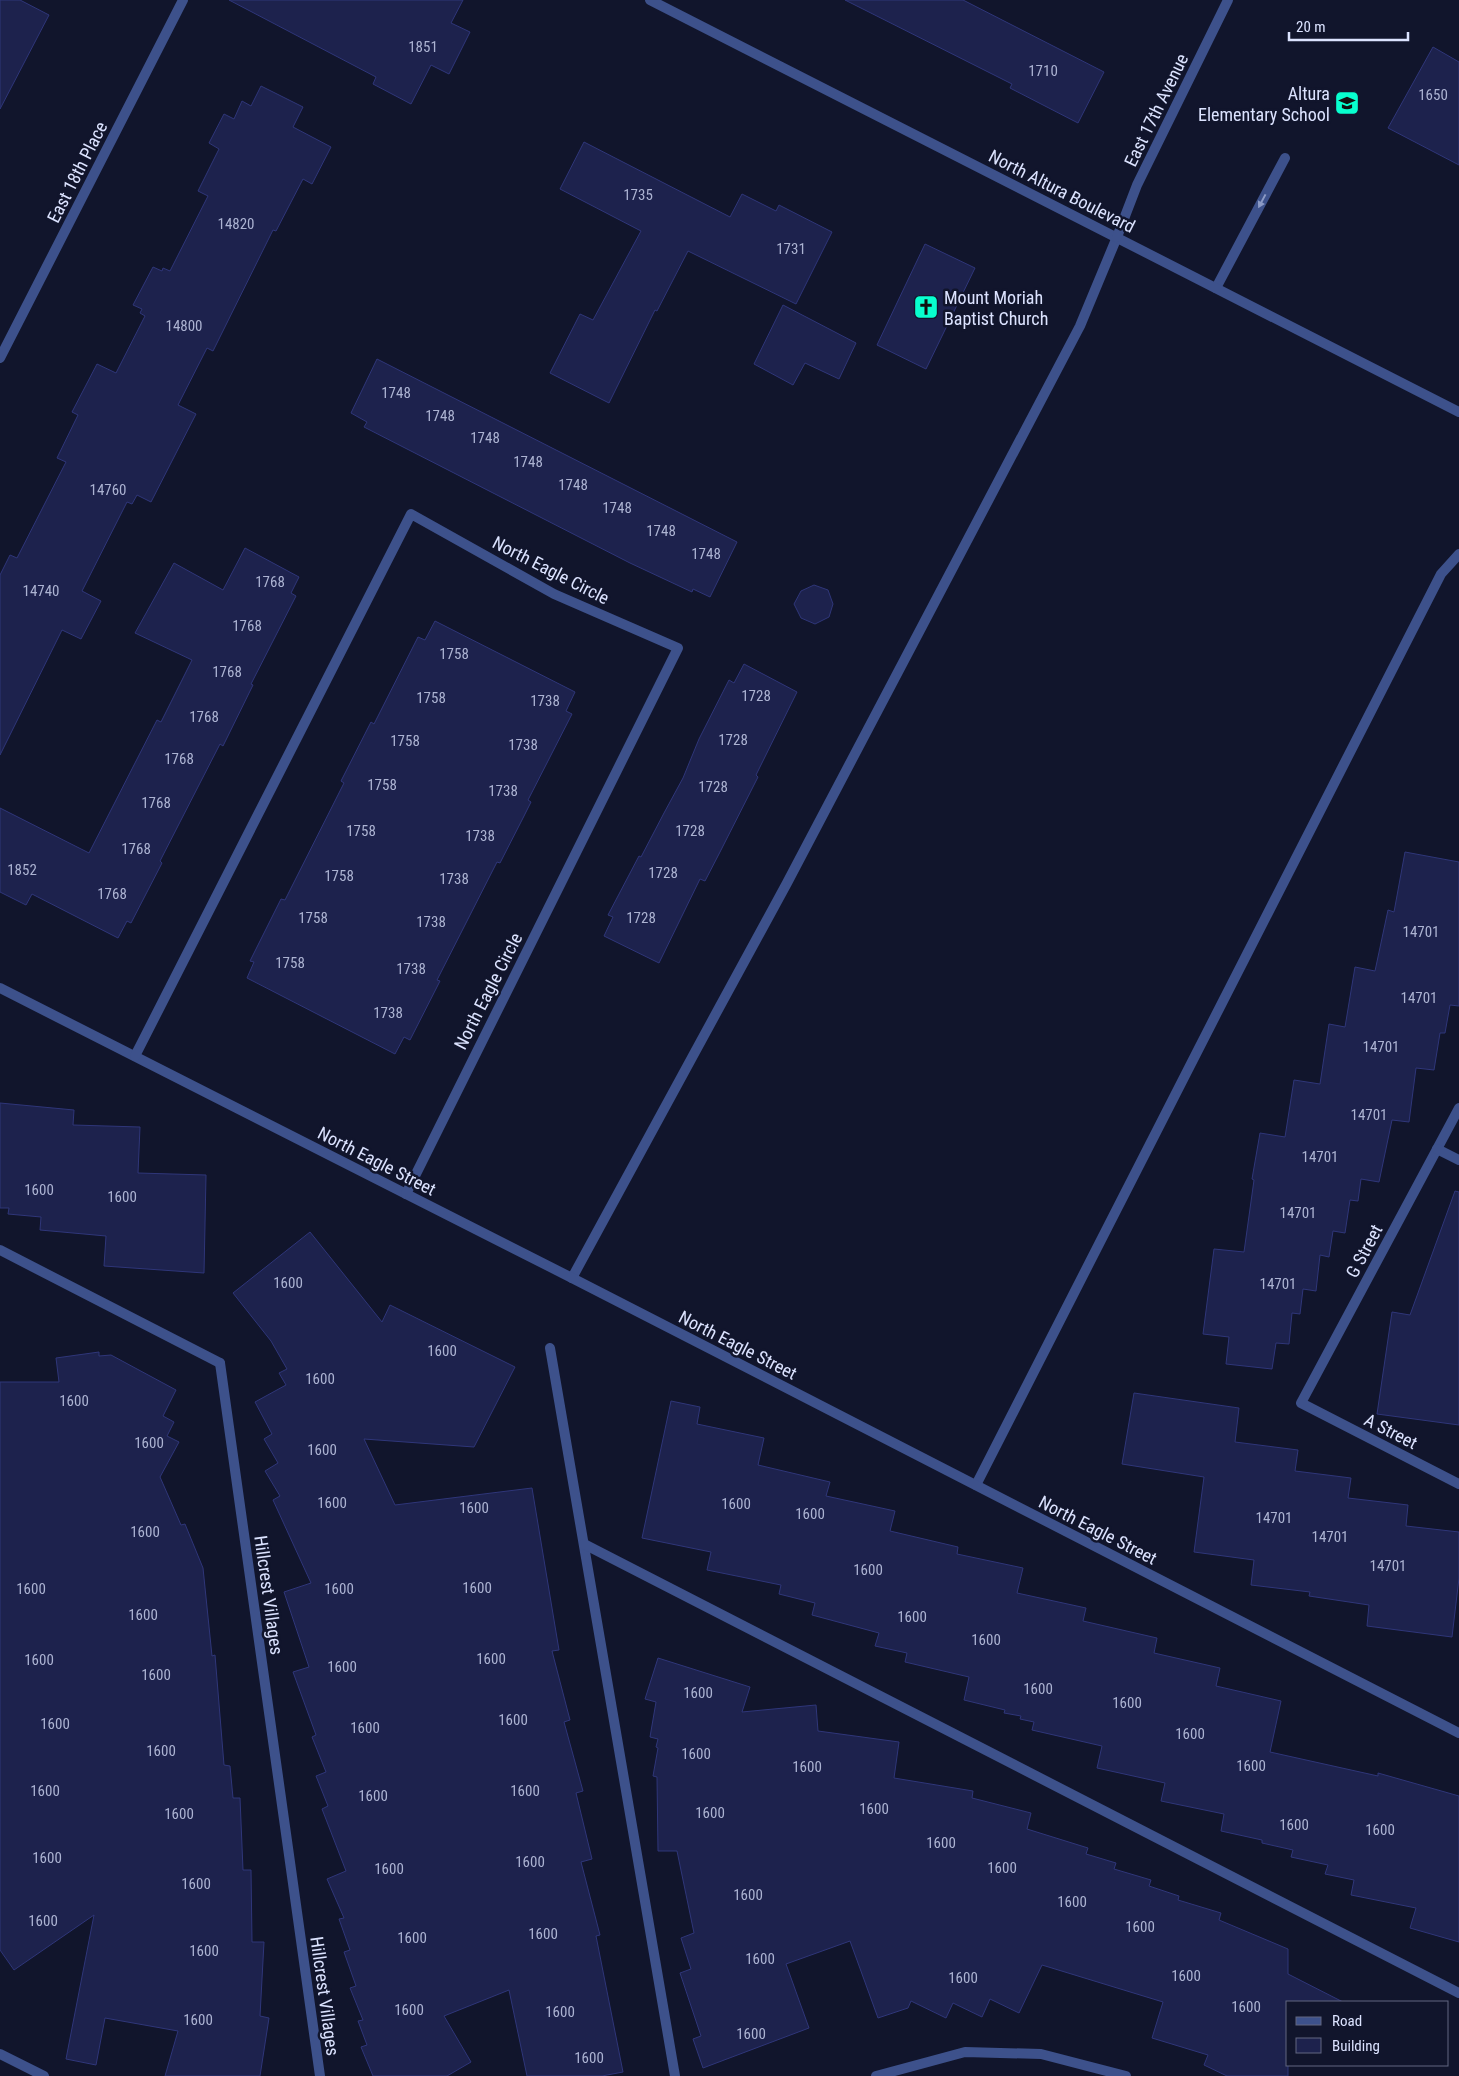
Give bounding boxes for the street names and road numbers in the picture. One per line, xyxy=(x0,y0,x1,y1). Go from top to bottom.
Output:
street label: East 17th Avenue xyxy=(1120,50,1192,170)
street label: East 18th Place xyxy=(43,118,111,226)
street label: North Altura Boulevard xyxy=(985,145,1139,237)
street label: North Eagle Circle xyxy=(489,532,613,608)
street label: North Eagle Circle xyxy=(450,929,526,1053)
street label: North Eagle Street xyxy=(314,1122,440,1200)
street label: G Street xyxy=(1341,1221,1387,1281)
street label: North Eagle Street xyxy=(675,1306,801,1384)
street label: A Street xyxy=(1361,1409,1421,1453)
street label: North Eagle Street xyxy=(1035,1491,1161,1569)
street label: Hillcrest Villages xyxy=(250,1534,288,1656)
street label: Hillcrest Villages xyxy=(306,1935,344,2057)

